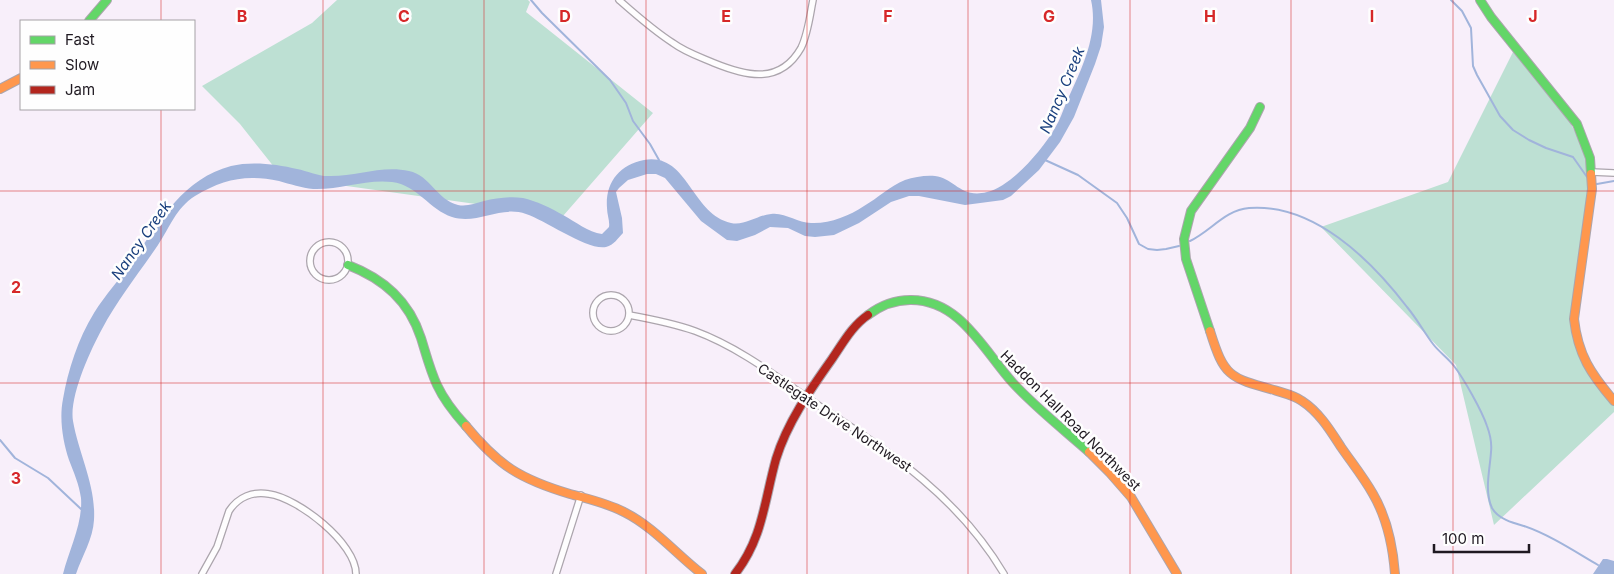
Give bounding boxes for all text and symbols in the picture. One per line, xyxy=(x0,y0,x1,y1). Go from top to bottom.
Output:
text: B xyxy=(237,6,247,26)
text: C xyxy=(398,6,410,26)
text: D xyxy=(559,6,571,26)
text: E xyxy=(721,6,731,26)
text: F xyxy=(883,6,893,26)
text: G xyxy=(1043,6,1055,26)
text: H xyxy=(1204,6,1216,26)
text: I xyxy=(1370,6,1374,26)
text: J xyxy=(1528,6,1538,26)
legend xyxy=(20,20,195,110)
text: Fast xyxy=(65,30,95,49)
water label: Nancy Creek xyxy=(1035,43,1089,136)
text: Slow xyxy=(65,55,99,74)
text: Jam xyxy=(65,80,95,99)
water label: Nancy Creek xyxy=(107,196,176,283)
text: 2 xyxy=(11,277,21,297)
street label: Haddon Hall Road Northwest xyxy=(997,346,1145,494)
street label: Castlegate Drive Northwest xyxy=(755,359,916,475)
text: 3 xyxy=(11,468,21,488)
scale bar xyxy=(1434,522,1529,554)
text: 100 m xyxy=(1442,529,1484,548)

